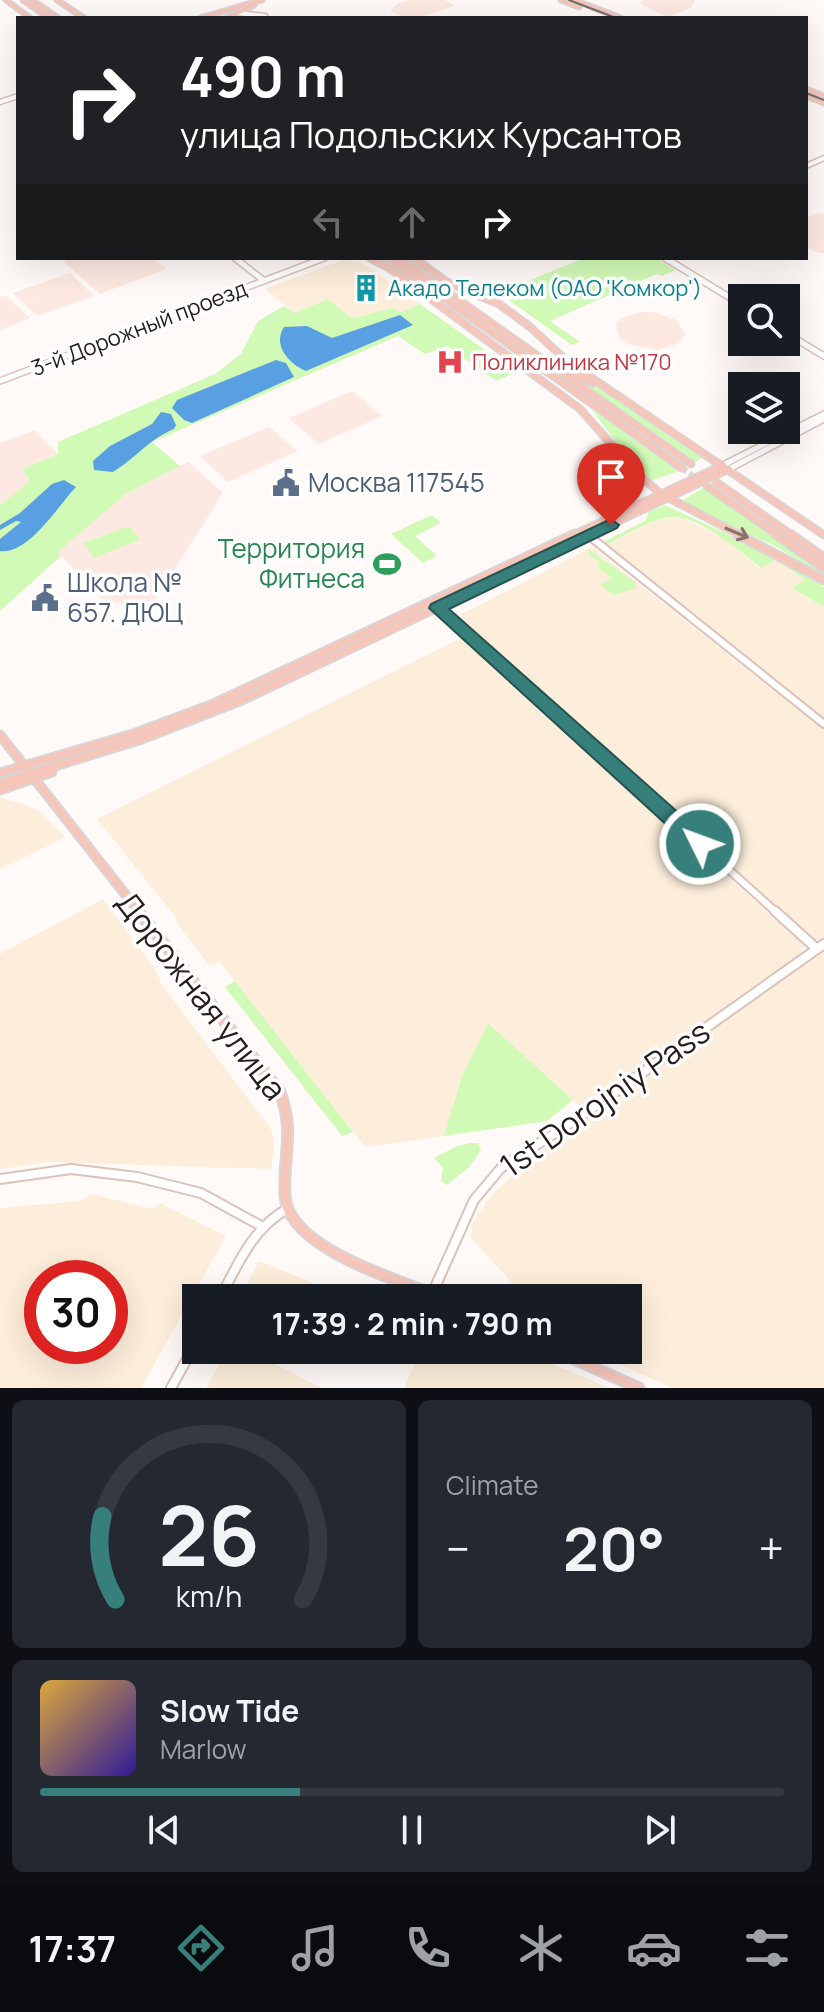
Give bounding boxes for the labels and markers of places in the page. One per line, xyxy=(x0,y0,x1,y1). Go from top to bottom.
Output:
building icon: Акадо Телеком (ОАО 'Комкор') xyxy=(351,273,381,303)
place label: Акадо Телеком (ОАО 'Комкор') xyxy=(388,273,702,303)
hospital icon: Поликлиника №170 xyxy=(435,347,465,377)
place label: Поликлиника №170 xyxy=(472,347,672,377)
pin xyxy=(577,443,645,525)
place label: Москва 117545 xyxy=(308,464,485,500)
public building icon: Москва 117545 xyxy=(271,468,301,498)
place label: Территория Фитнеса xyxy=(218,530,365,596)
sports icon: Территория Фитнеса xyxy=(372,549,402,579)
place label: Школа № 657. ДЮЦ xyxy=(67,564,183,630)
public building icon: Школа № 657. ДЮЦ xyxy=(30,583,60,613)

